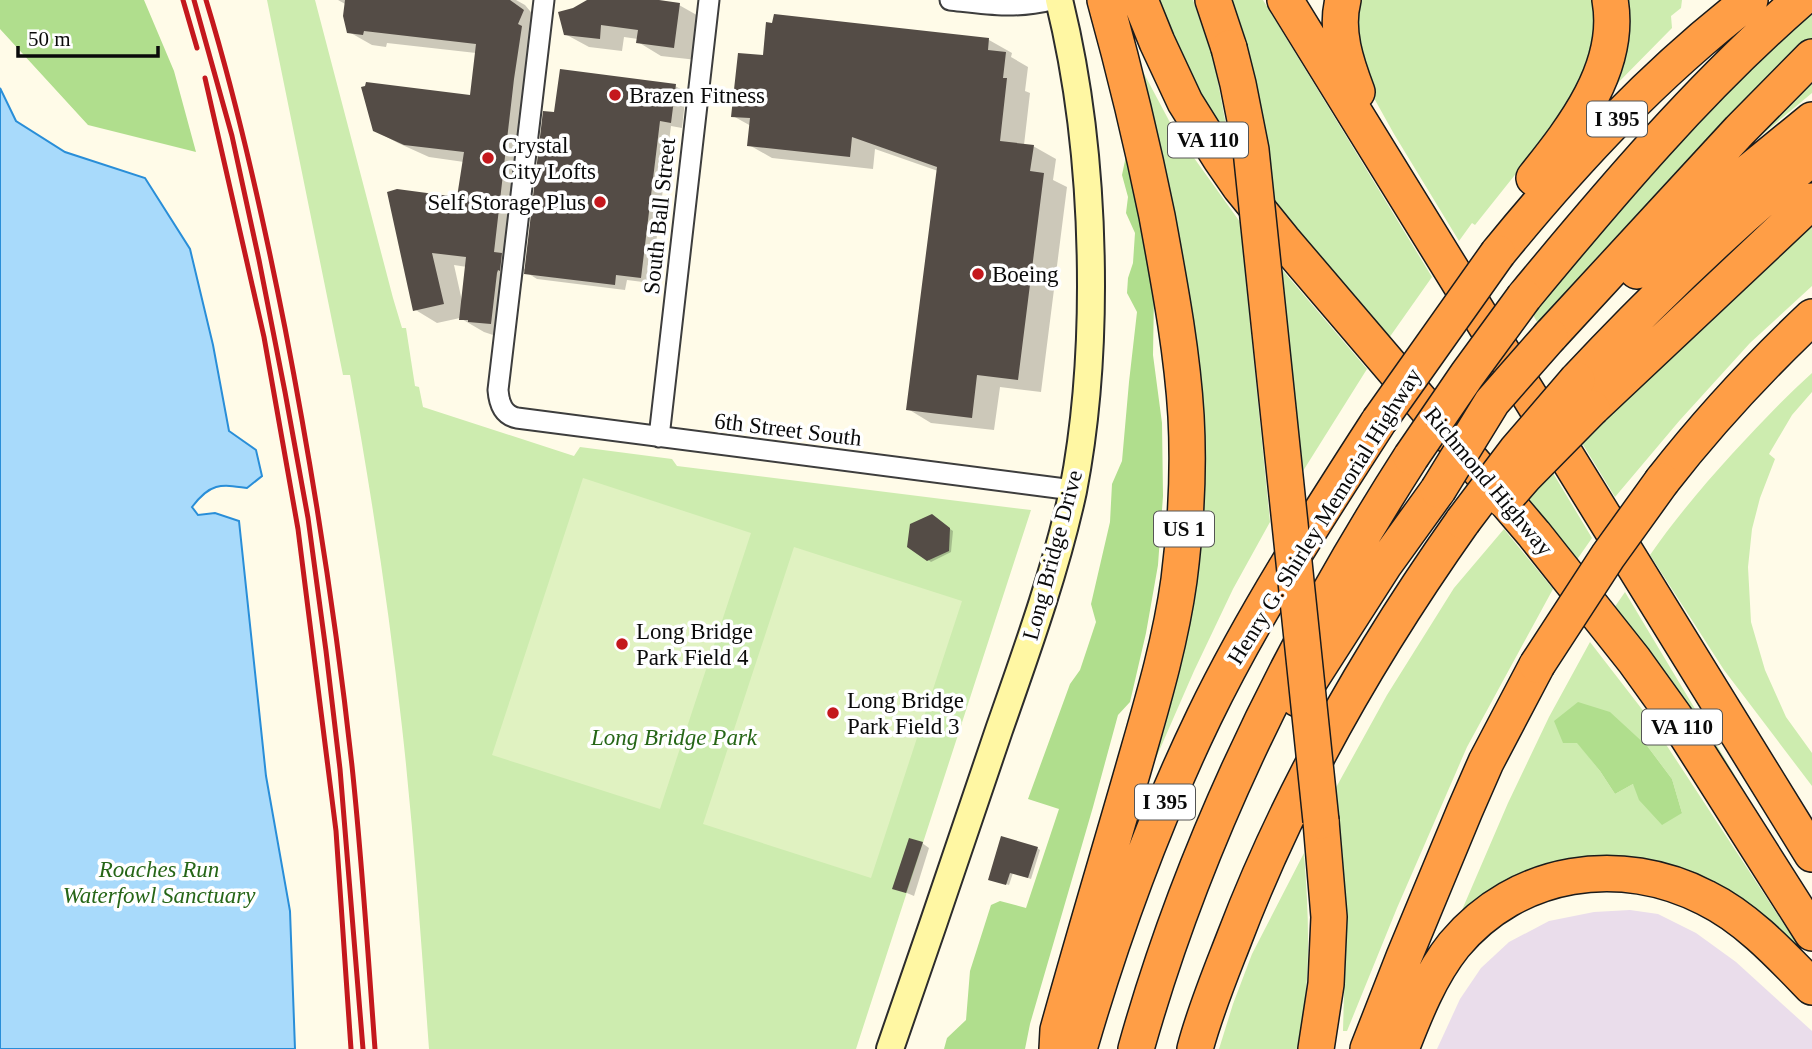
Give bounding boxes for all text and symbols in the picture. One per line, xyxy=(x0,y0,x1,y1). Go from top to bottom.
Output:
scale bar xyxy=(18,14,158,58)
text: 50 m xyxy=(28,27,71,51)
place label: Brazen Fitness xyxy=(629,83,765,108)
marker: Brazen Fitness xyxy=(607,87,623,103)
road number: I 395 xyxy=(1587,102,1647,136)
road number: VA 110 xyxy=(1168,122,1248,158)
place label: Crystal City Lofts xyxy=(502,133,596,184)
street label: South Ball Street xyxy=(639,136,680,296)
marker: Crystal City Lofts xyxy=(480,150,496,166)
place label: Self Storage Plus xyxy=(428,190,586,215)
marker: Self Storage Plus xyxy=(592,194,608,210)
place label: Boeing xyxy=(992,262,1059,287)
marker: Boeing xyxy=(970,266,986,282)
street label: Henry G. Shirley Memorial Highway xyxy=(1223,363,1427,669)
street label: Richmond Highway xyxy=(1419,402,1558,561)
street label: 6th Street South xyxy=(713,408,864,451)
street label: Long Bridge Drive xyxy=(1018,467,1087,643)
road number: US 1 xyxy=(1154,512,1214,546)
place label: Long Bridge Park Field 4 xyxy=(636,619,753,670)
marker: Long Bridge Park Field 4 xyxy=(614,636,630,652)
place label: Long Bridge Park Field 3 xyxy=(847,688,964,739)
marker: Long Bridge Park Field 3 xyxy=(825,705,841,721)
road number: VA 110 xyxy=(1642,710,1722,744)
park label: Long Bridge Park xyxy=(590,725,758,750)
road number: I 395 xyxy=(1135,784,1195,820)
park label: Roaches Run Waterfowl Sanctuary xyxy=(63,857,256,908)

